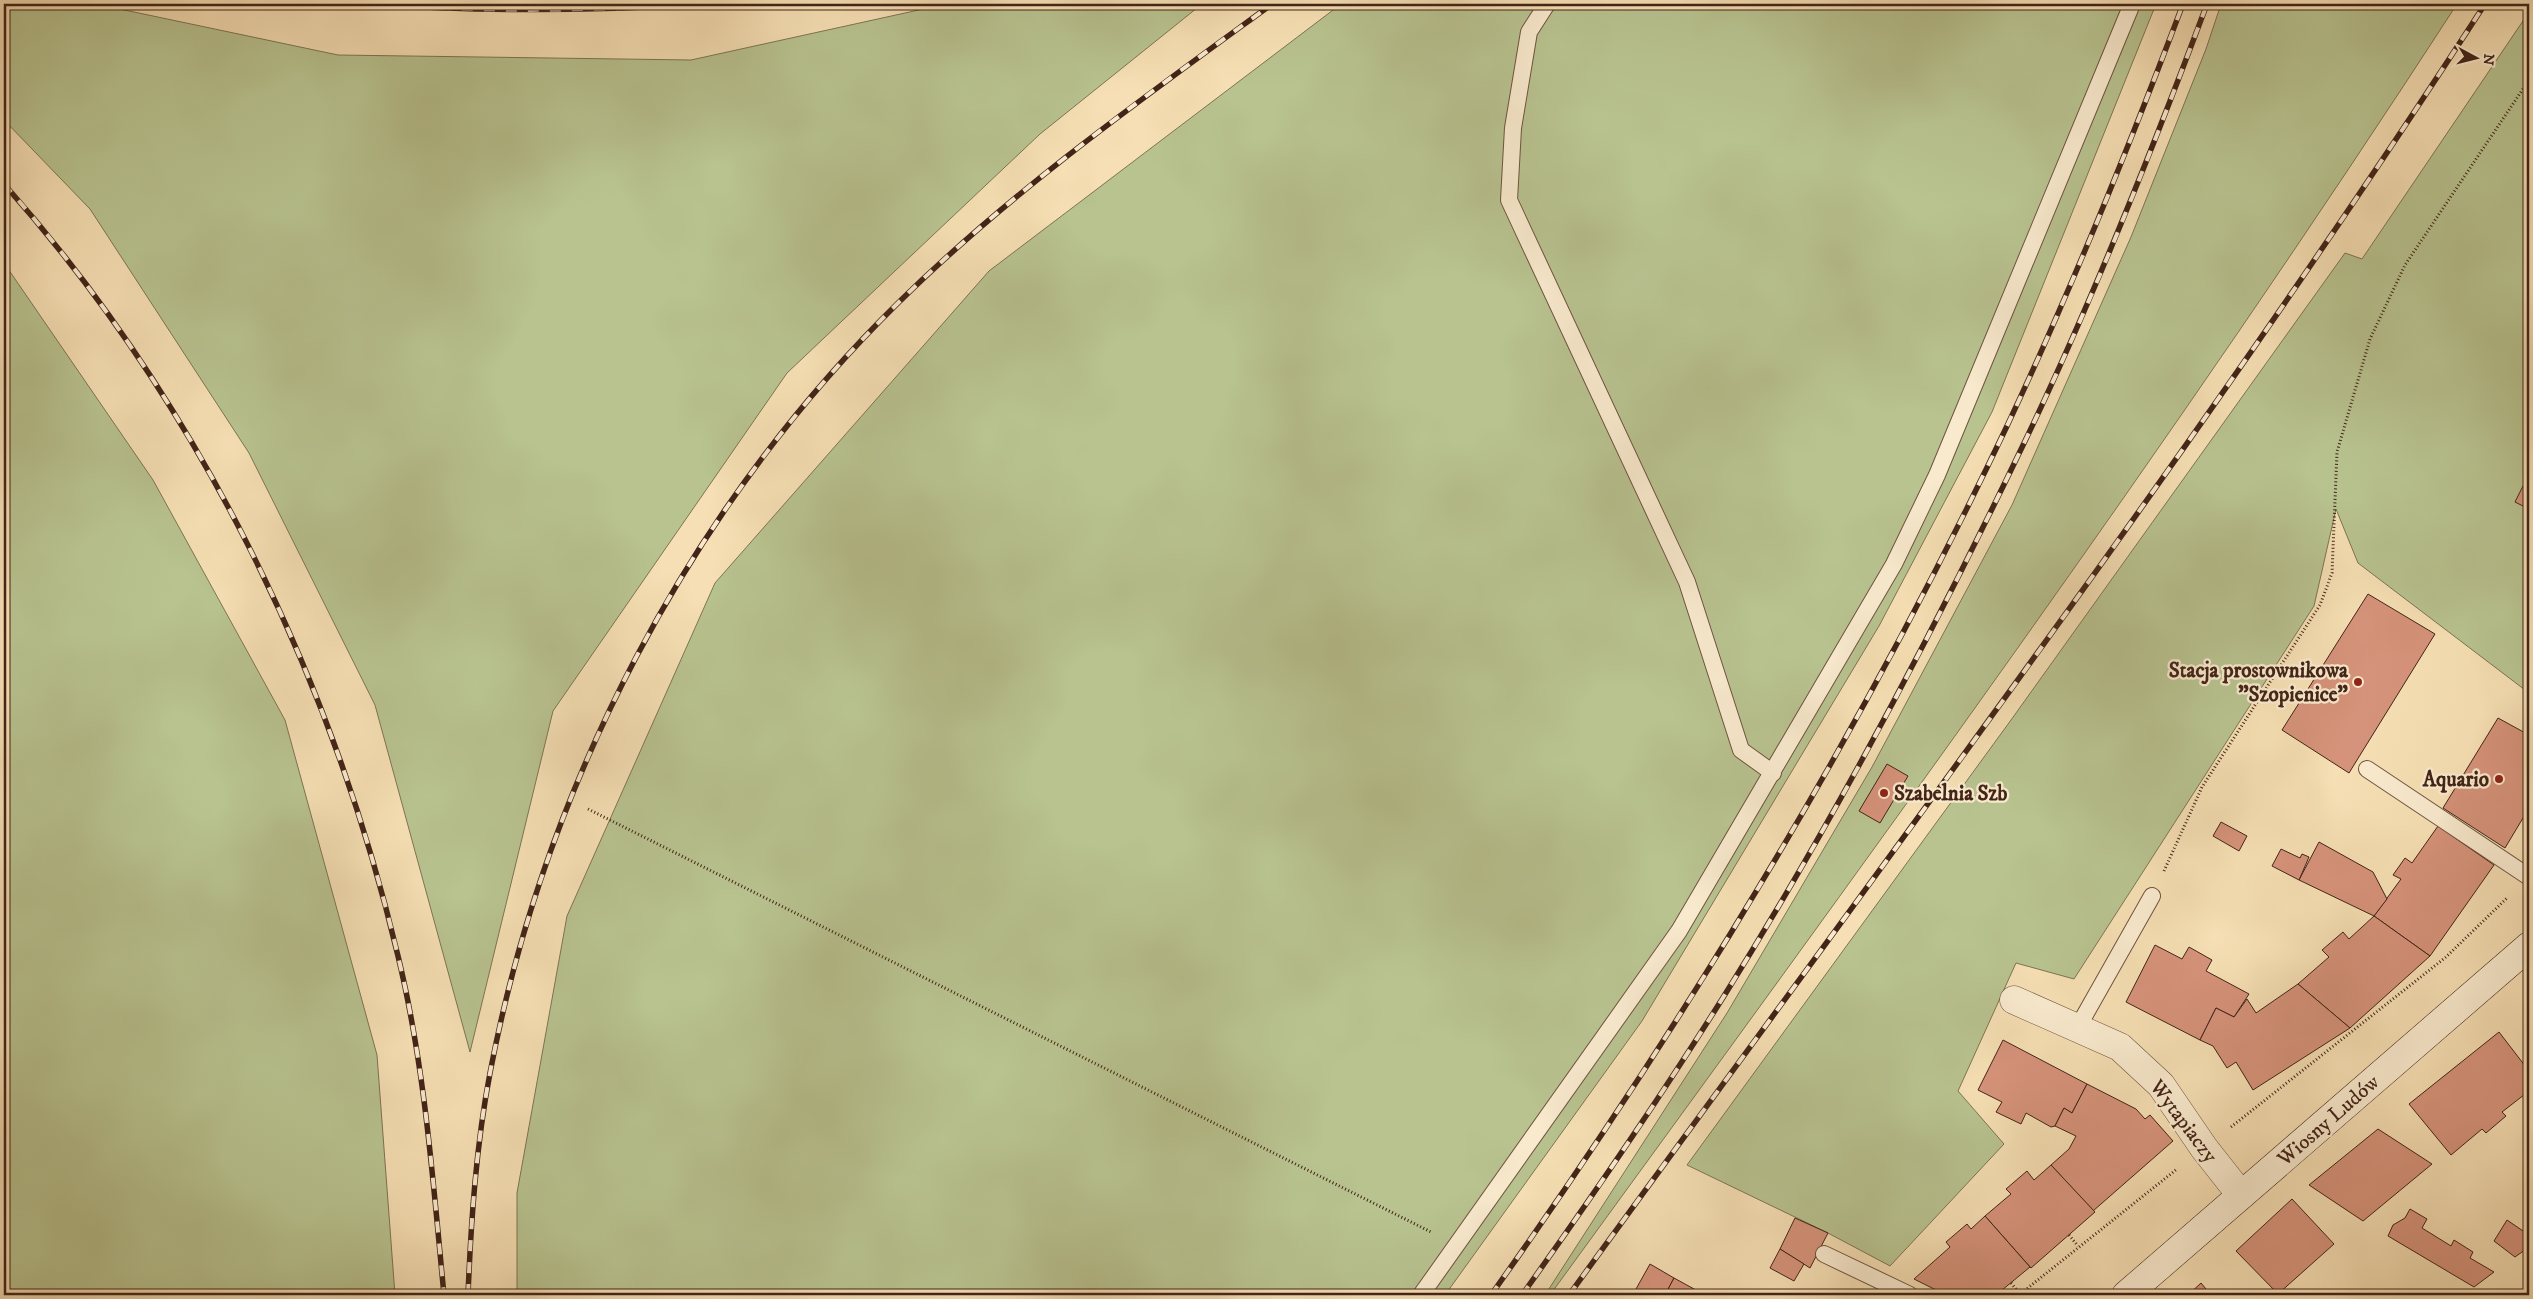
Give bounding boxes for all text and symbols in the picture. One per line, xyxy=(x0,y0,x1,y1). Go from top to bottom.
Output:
north arrow xyxy=(2450,32,2500,82)
text: N xyxy=(2478,53,2498,67)
place label: Stacja prostownikowa "Szopienice" xyxy=(2169,658,2349,708)
marker: Stacja prostownikowa "Szopienice" xyxy=(2352,676,2364,688)
place label: Aquario xyxy=(2422,767,2489,793)
marker: Aquario xyxy=(2493,773,2505,785)
place label: Szabelnia Szb xyxy=(1894,781,2008,807)
marker: Szabelnia Szb xyxy=(1878,787,1890,799)
street label: Wiosny Ludów xyxy=(2272,1069,2385,1173)
street label: Wytapiaczy xyxy=(2143,1074,2223,1169)

